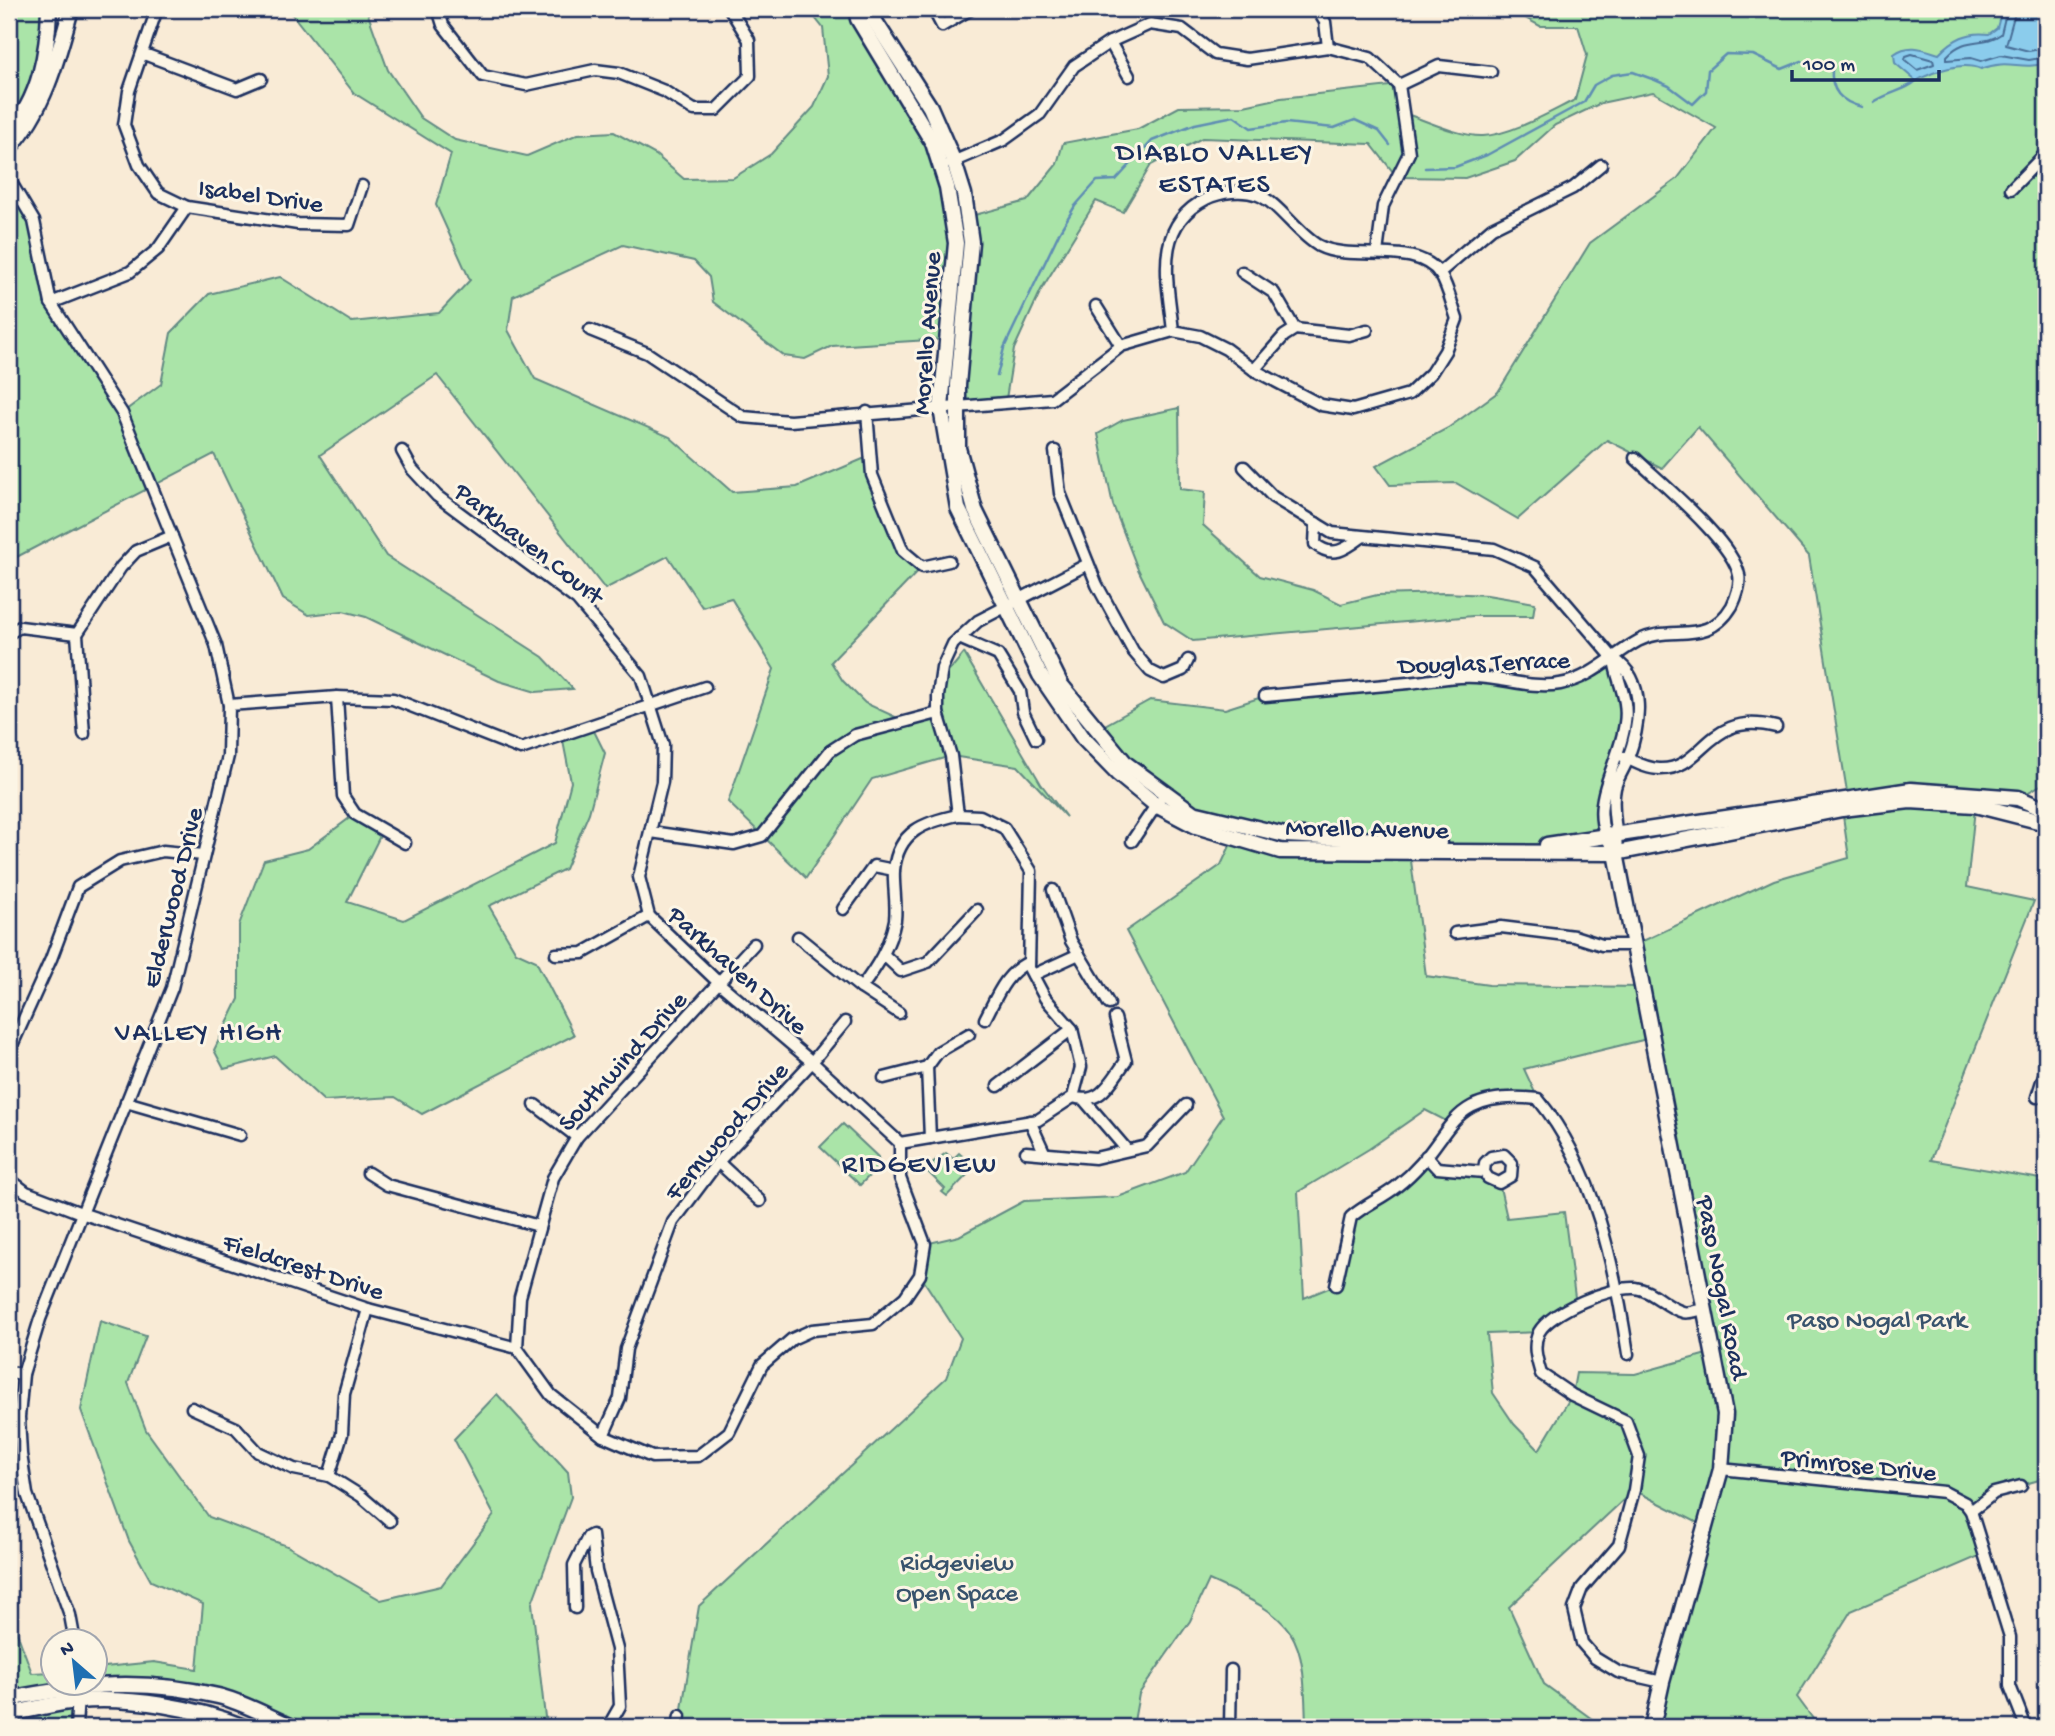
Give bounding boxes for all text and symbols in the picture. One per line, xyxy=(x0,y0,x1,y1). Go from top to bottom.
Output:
scale bar xyxy=(1792,38,1940,82)
text: 100 m xyxy=(1802,54,1855,79)
district label: DIABLO VALLEY ESTATES xyxy=(1114,138,1314,203)
street label: Isabel Drive xyxy=(196,174,325,223)
street label: Morello Avenue xyxy=(908,250,951,416)
street label: Parkhaven Court xyxy=(446,477,610,615)
street label: Douglas Terrace xyxy=(1396,647,1571,684)
street label: Elderwood Drive xyxy=(138,804,213,992)
street label: Morello Avenue xyxy=(1285,815,1449,848)
street label: Parkhaven Drive xyxy=(659,901,813,1044)
street label: Southwind Drive xyxy=(553,986,696,1140)
district label: VALLEY HIGH xyxy=(114,1018,283,1051)
street label: Fernwood Drive xyxy=(659,1057,797,1209)
district label: RIDGEVIEW xyxy=(842,1150,998,1183)
street label: Paso Nogal Road xyxy=(1686,1192,1753,1384)
street label: Fieldcrest Drive xyxy=(217,1228,388,1310)
park label: Paso Nogal Park xyxy=(1786,1307,1969,1338)
street label: Primrose Drive xyxy=(1778,1444,1938,1491)
park label: Ridgeview Open Space xyxy=(896,1550,1019,1611)
north arrow xyxy=(38,1628,108,1698)
text: N xyxy=(57,1637,79,1663)

